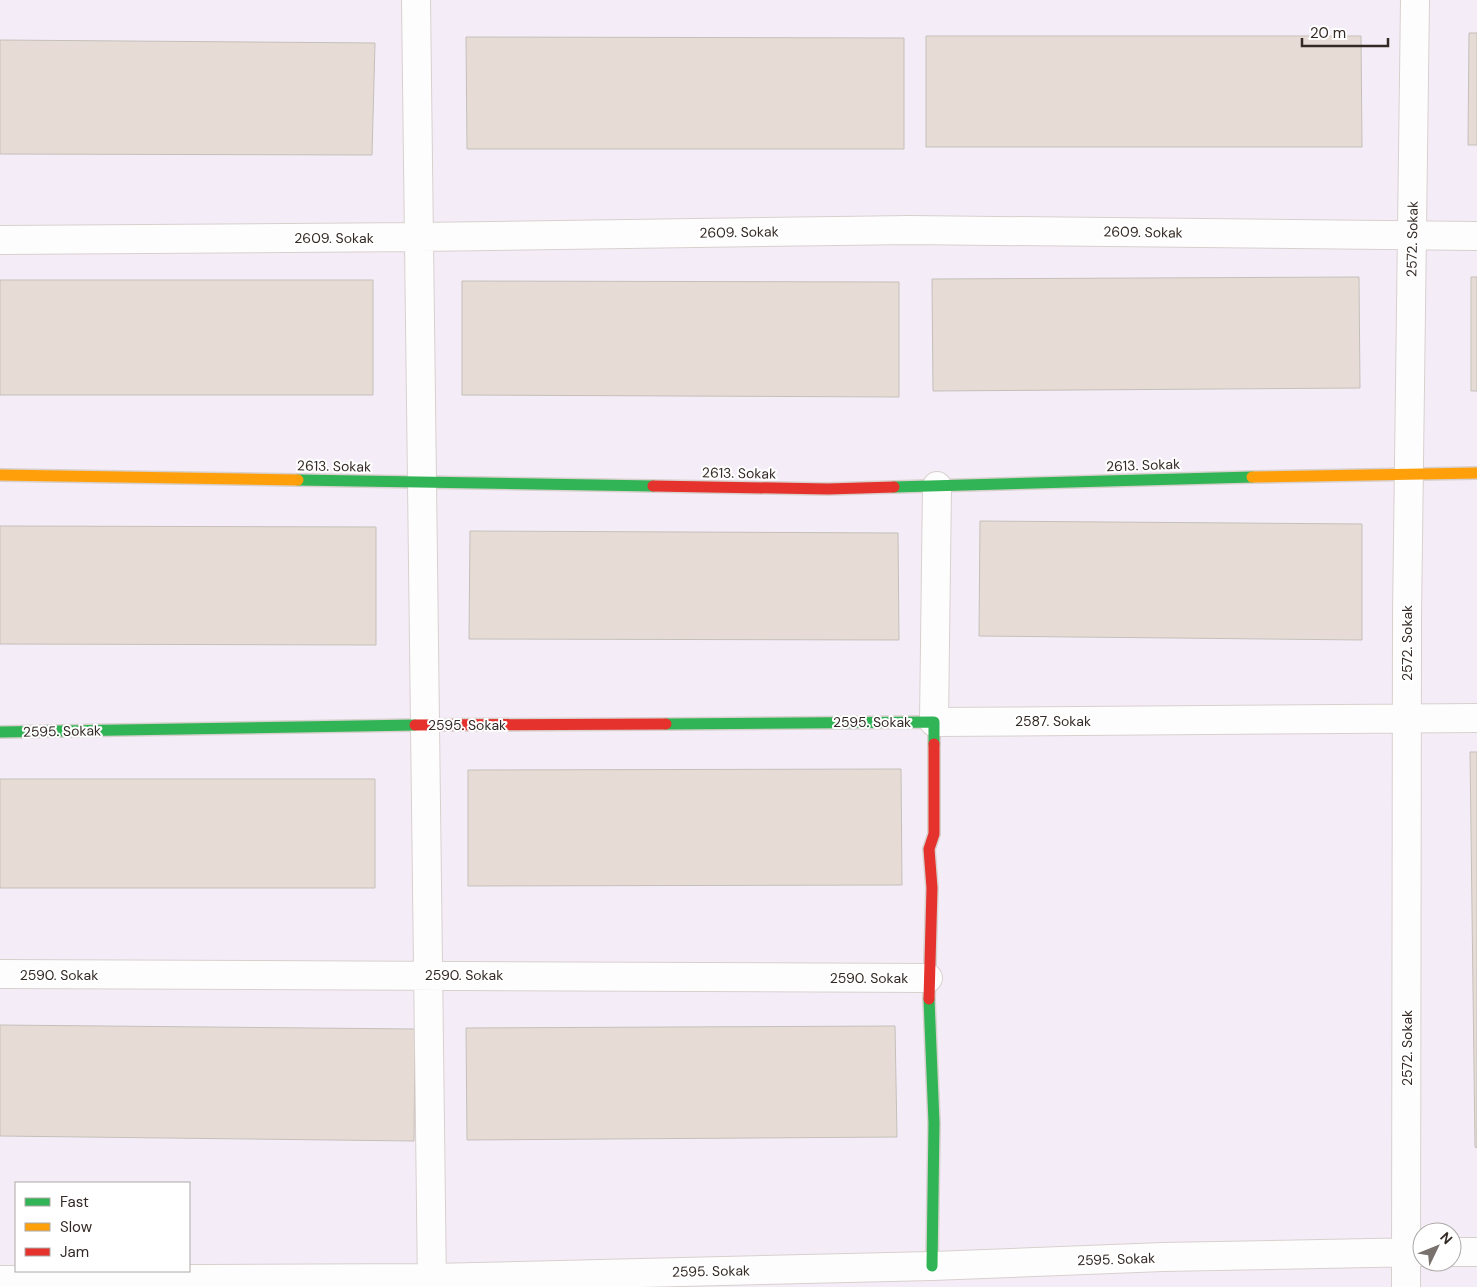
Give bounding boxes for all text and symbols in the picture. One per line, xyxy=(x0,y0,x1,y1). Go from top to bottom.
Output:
scale bar xyxy=(1302,15,1388,47)
text: 20 m xyxy=(1310,23,1346,43)
street label: 2572. Sokak xyxy=(1402,201,1422,277)
street label: 2609. Sokak xyxy=(699,222,779,242)
street label: 2609. Sokak xyxy=(1103,222,1183,242)
street label: 2609. Sokak xyxy=(294,229,374,247)
street label: 2613. Sokak xyxy=(1106,455,1180,475)
street label: 2613. Sokak xyxy=(297,456,371,476)
street label: 2613. Sokak xyxy=(702,463,776,483)
street label: 2572. Sokak xyxy=(1398,605,1416,681)
street label: 2587. Sokak xyxy=(1015,712,1091,730)
street label: 2595. Sokak xyxy=(833,713,911,731)
street label: 2595. Sokak xyxy=(428,716,506,734)
street label: 2595. Sokak xyxy=(23,721,101,741)
street label: 2590. Sokak xyxy=(20,966,98,984)
street label: 2590. Sokak xyxy=(425,966,503,984)
street label: 2590. Sokak xyxy=(830,969,908,987)
street label: 2572. Sokak xyxy=(1398,1010,1416,1086)
legend xyxy=(15,1182,190,1272)
text: Fast xyxy=(60,1192,89,1212)
text: Slow xyxy=(60,1217,93,1237)
north arrow xyxy=(1412,1222,1462,1272)
text: N xyxy=(1436,1228,1457,1248)
text: Jam xyxy=(60,1242,89,1262)
street label: 2595. Sokak xyxy=(1077,1249,1155,1269)
street label: 2595. Sokak xyxy=(672,1261,750,1281)

